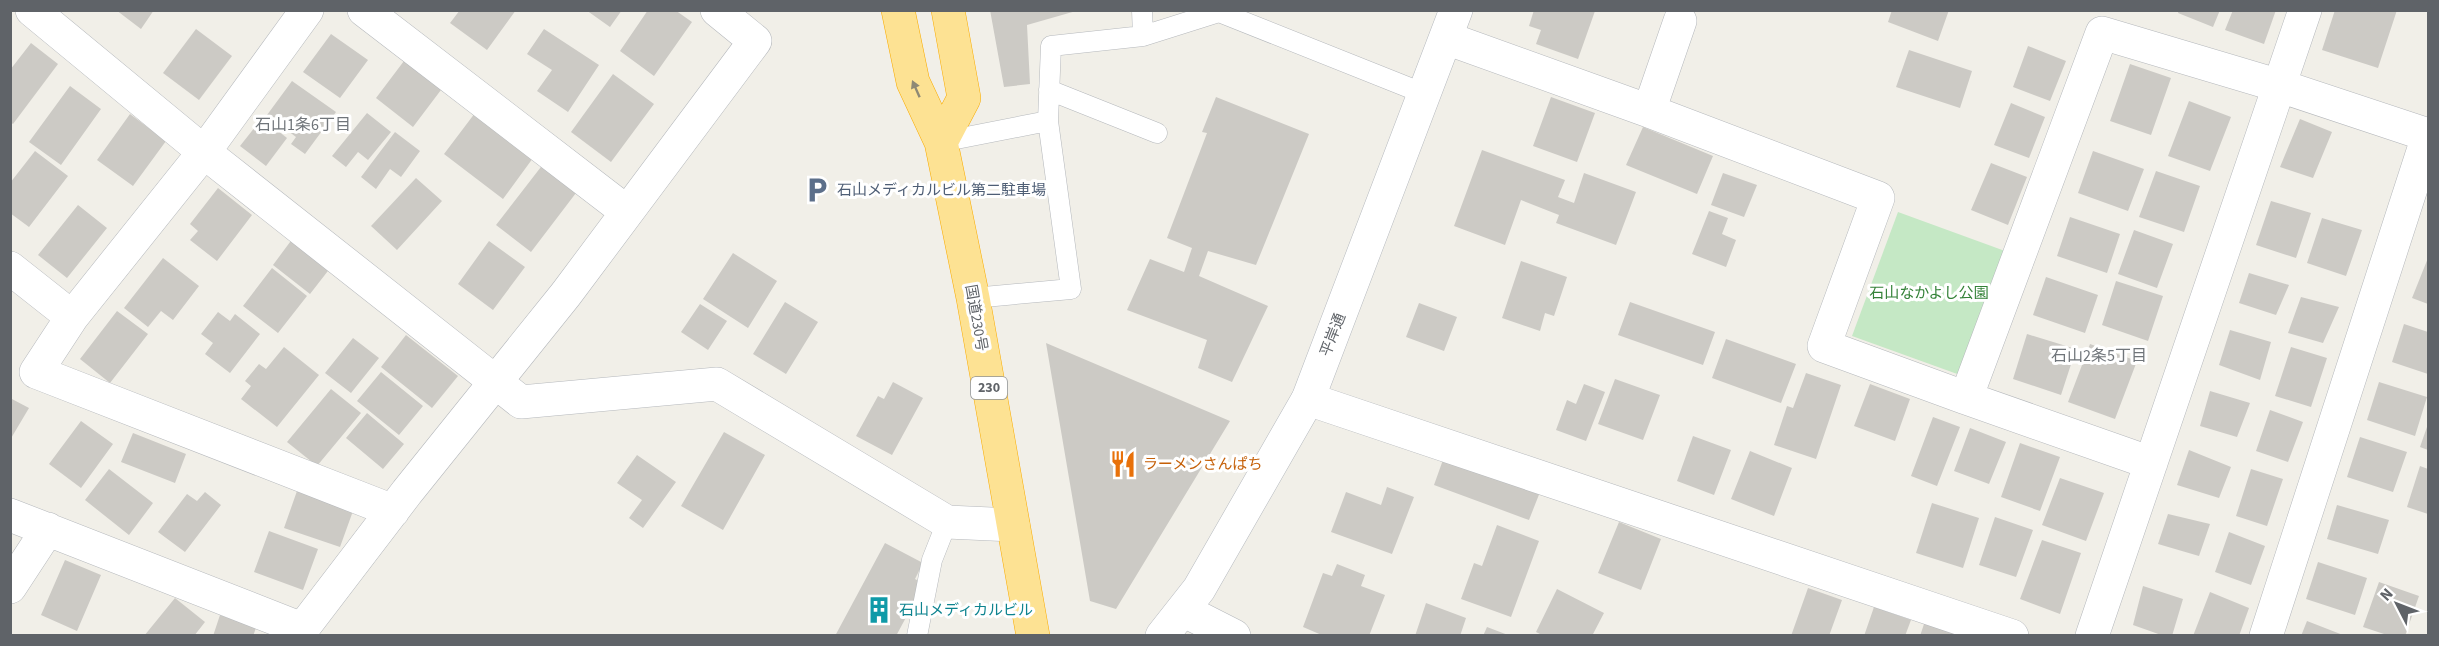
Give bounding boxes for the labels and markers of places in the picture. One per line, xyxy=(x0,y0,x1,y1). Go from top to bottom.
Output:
parking icon: 石山メディカルビル第二駐車場 xyxy=(802,175,832,205)
place label: 石山メディカルビル第二駐車場 xyxy=(837,180,1046,201)
restaurant icon: ラーメンさんぱち xyxy=(1108,449,1138,479)
place label: ラーメンさんぱち xyxy=(1143,454,1262,475)
building icon: 石山メディカルビル xyxy=(864,595,894,625)
place label: 石山メディカルビル xyxy=(899,600,1033,621)

